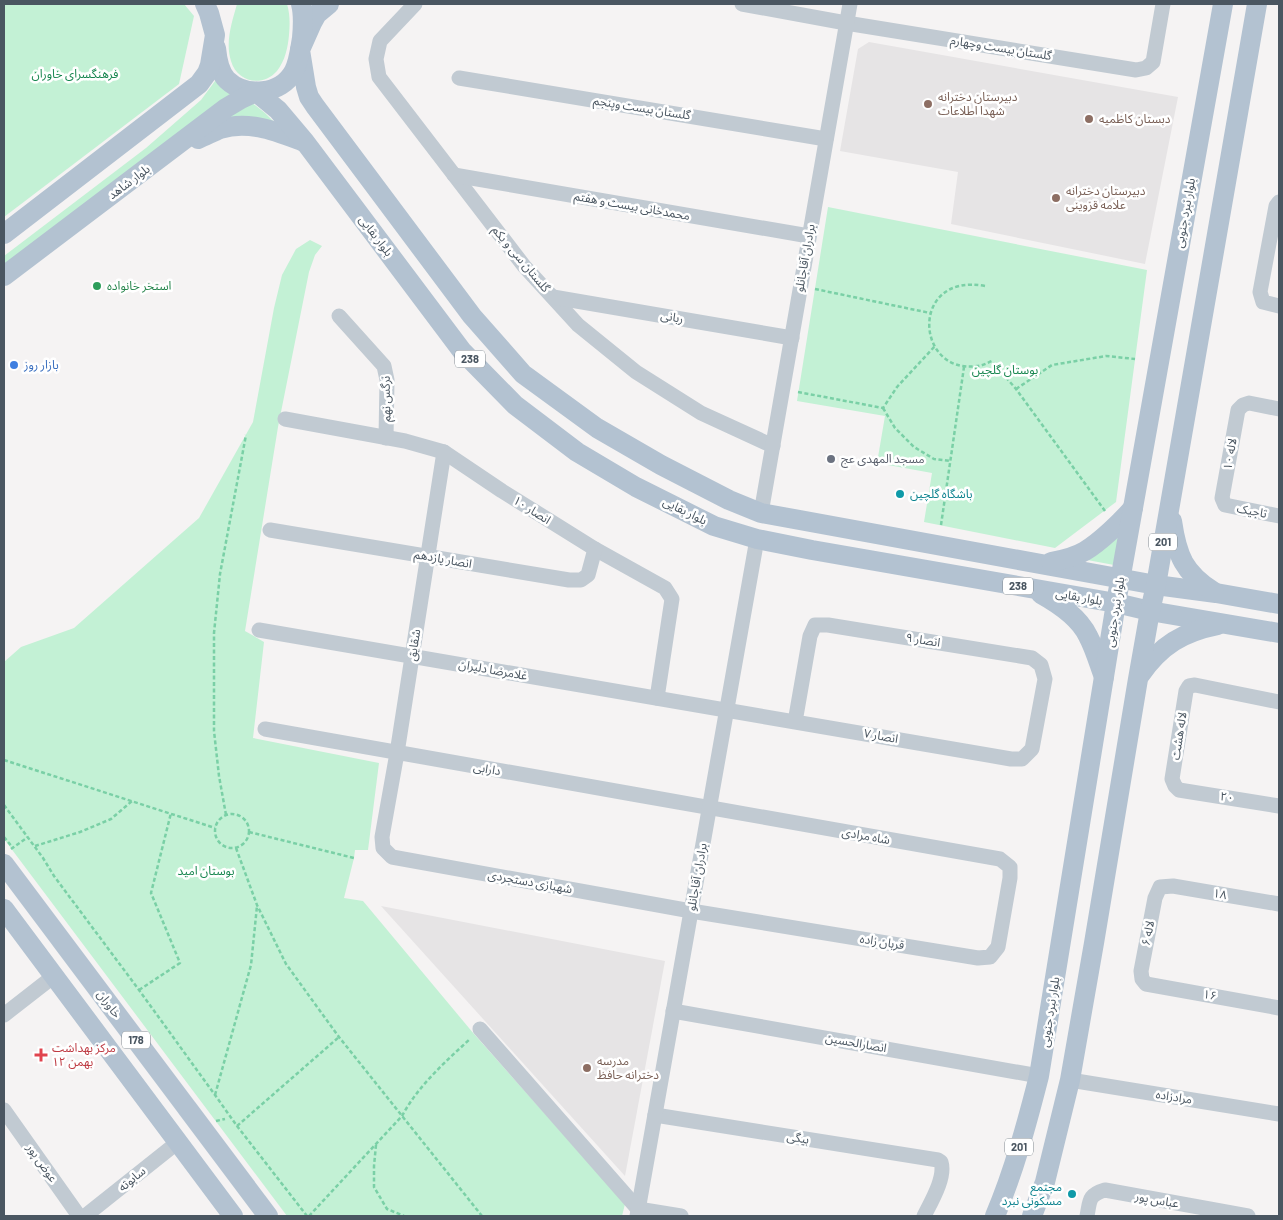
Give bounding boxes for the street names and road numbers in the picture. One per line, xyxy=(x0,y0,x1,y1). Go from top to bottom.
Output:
street label: گلستان بیست وچهارم xyxy=(949,32,1054,65)
street label: گلستان بیست وپنجم xyxy=(592,92,693,125)
street label: بلوار شاهد xyxy=(105,161,153,202)
street label: بلوار نبرد جنوبی xyxy=(1171,177,1198,249)
street label: محمدخانی بیست و هفتم xyxy=(573,188,691,225)
street label: بلوار بقایی xyxy=(356,212,397,259)
street label: گلستان سی و یکم xyxy=(488,222,554,297)
street label: برادران آقاجانلو xyxy=(791,223,818,293)
street label: ربانی xyxy=(660,307,685,326)
road number: 238 xyxy=(455,350,485,368)
street label: نرگس نهم xyxy=(378,376,395,422)
street label: لاله ۱۰ xyxy=(1219,437,1239,471)
street label: انصار ۱۰ xyxy=(511,492,554,527)
street label: بلوار بقایی xyxy=(661,493,710,528)
street label: تاجیک xyxy=(1236,500,1269,521)
road number: 201 xyxy=(1149,534,1177,550)
street label: انصار یازدهم xyxy=(413,546,473,573)
street label: بلوار نبرد جنوبی xyxy=(1102,576,1127,648)
road number: 238 xyxy=(1003,578,1033,594)
street label: بلوار بقایی xyxy=(1055,585,1104,608)
street label: شقایق xyxy=(404,628,424,662)
street label: انصار ۹ xyxy=(905,629,941,650)
street label: غلامرضا دلیران xyxy=(458,656,529,683)
street label: لاله هشت xyxy=(1167,711,1189,761)
street label: انصار ۷ xyxy=(863,725,900,746)
street label: دارابی xyxy=(472,759,502,778)
street label: ۲۰ xyxy=(1219,788,1235,804)
street label: شاه مرادی xyxy=(841,824,891,847)
street label: برادران آقاجانلو xyxy=(683,842,710,912)
street label: شهبازی دستجردی xyxy=(487,867,573,896)
street label: ۱۸ xyxy=(1212,885,1228,901)
street label: لاله ۶ xyxy=(1138,919,1156,947)
street label: قربان زاده xyxy=(859,931,905,952)
street label: بلوار نبرد جنوبی xyxy=(1037,976,1062,1048)
street label: ۱۶ xyxy=(1202,986,1218,1002)
street label: خاوران xyxy=(94,987,125,1021)
street label: انصارالحسین xyxy=(824,1030,888,1055)
road number: 178 xyxy=(122,1032,150,1048)
street label: مرادزاده xyxy=(1155,1086,1193,1107)
street label: بیگی xyxy=(786,1128,810,1147)
road number: 201 xyxy=(1005,1138,1033,1156)
street label: عوض پور xyxy=(22,1140,61,1185)
street label: سابوته xyxy=(115,1163,149,1194)
street label: عباس پور xyxy=(1133,1188,1180,1212)

